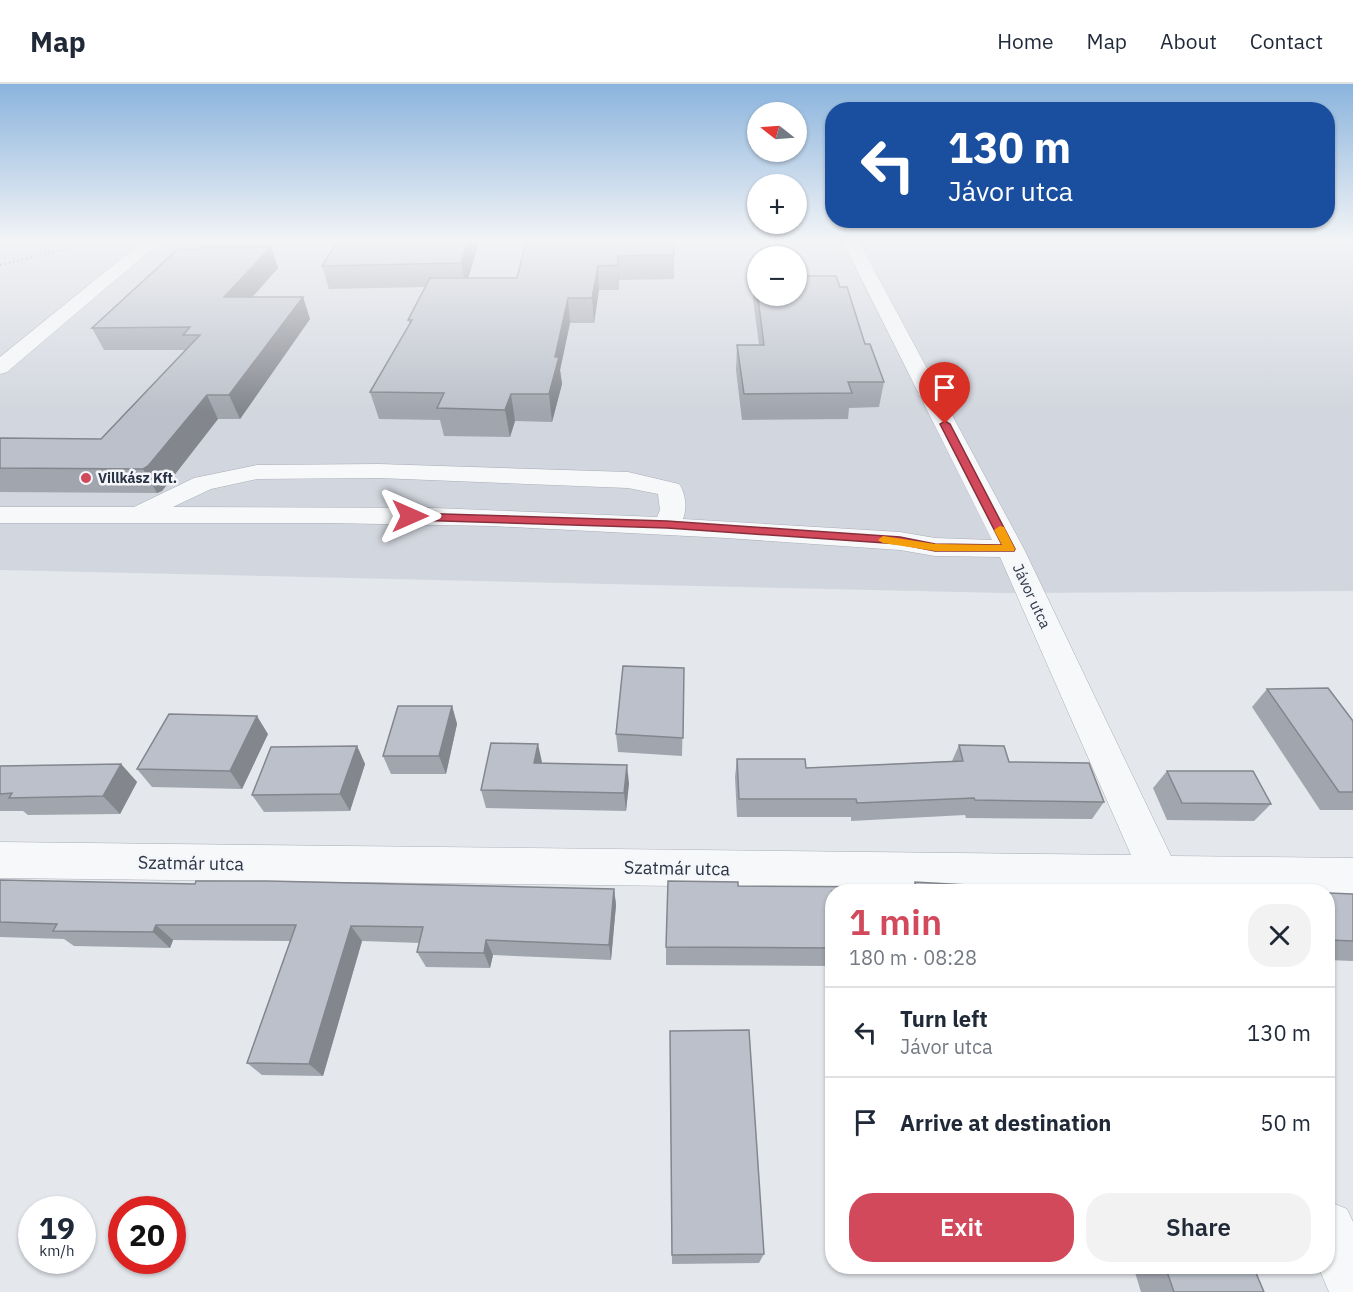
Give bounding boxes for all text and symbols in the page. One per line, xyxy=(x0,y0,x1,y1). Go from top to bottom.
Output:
text: Map xyxy=(30,23,86,60)
text: Home xyxy=(997,27,1054,55)
text: Map xyxy=(1087,27,1127,55)
text: About xyxy=(1160,27,1217,55)
text: Contact xyxy=(1250,27,1323,55)
north arrow xyxy=(747,102,807,162)
map controls xyxy=(747,102,807,306)
text: 130 m xyxy=(948,120,1071,175)
icon: left xyxy=(849,126,927,204)
text: Jávor utca xyxy=(948,173,1073,208)
button: + xyxy=(747,174,807,234)
button: − xyxy=(747,246,807,306)
pin xyxy=(919,362,970,424)
icon: arrive xyxy=(928,371,961,404)
place label: Villkász Kft. xyxy=(98,469,177,487)
marker: Villkász Kft. xyxy=(79,471,93,485)
position arrow xyxy=(378,484,442,548)
street label: Jávor utca xyxy=(1009,560,1055,632)
street label: Szatmár utca xyxy=(138,851,245,875)
street label: Szatmár utca xyxy=(624,856,731,880)
text: 1 min xyxy=(849,898,942,945)
button: close xyxy=(1248,904,1311,967)
text: 180 m · 08:28 xyxy=(849,944,977,971)
text: Turn left xyxy=(900,1004,988,1033)
icon: left xyxy=(849,1016,882,1049)
text: 130 m xyxy=(1247,1018,1311,1047)
text: Jávor utca xyxy=(900,1033,993,1060)
icon: arrive xyxy=(849,1106,882,1139)
text: Arrive at destination xyxy=(900,1108,1111,1137)
text: 50 m xyxy=(1260,1108,1311,1137)
button: Exit xyxy=(849,1193,1074,1262)
button: Share xyxy=(1086,1193,1311,1262)
speed limit sign: 20 xyxy=(108,1196,186,1274)
text: 19 xyxy=(39,1208,75,1247)
text: km/h xyxy=(39,1241,75,1260)

